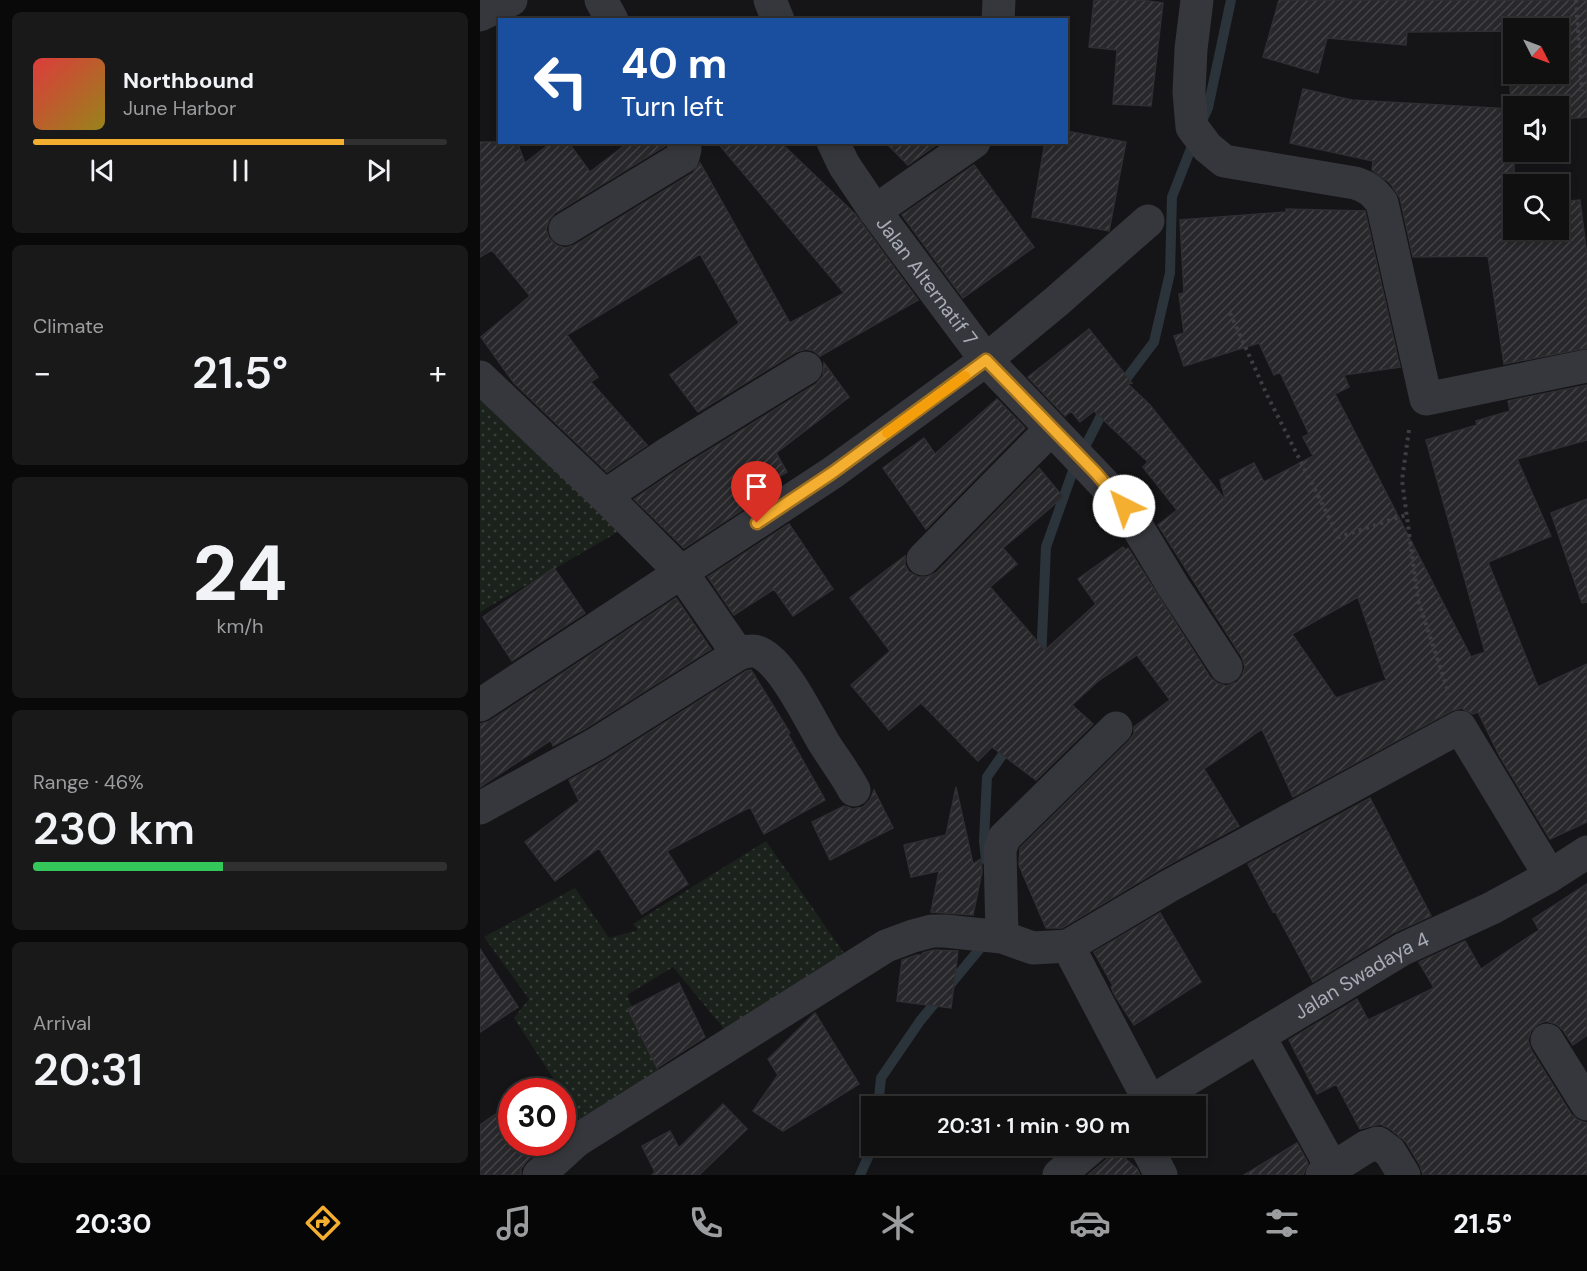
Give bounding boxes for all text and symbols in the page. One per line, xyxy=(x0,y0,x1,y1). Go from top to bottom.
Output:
north arrow xyxy=(1503,18,1569,84)
map controls xyxy=(1503,18,1569,240)
text: 40 m xyxy=(621,36,727,91)
icon: left xyxy=(522,42,600,120)
text: Northbound xyxy=(123,66,254,95)
text: Turn left xyxy=(621,89,724,124)
text: June Harbor xyxy=(123,95,236,121)
button: sound xyxy=(1503,96,1569,162)
icon: previous xyxy=(86,154,119,187)
icon: pause xyxy=(224,154,257,187)
icon: next xyxy=(362,154,395,187)
button: search xyxy=(1503,174,1569,240)
street label: Jalan Alternatif 7 xyxy=(870,211,984,351)
text: Climate xyxy=(33,313,104,339)
text: 21.5° xyxy=(192,343,288,402)
text: − xyxy=(33,351,51,394)
text: + xyxy=(429,351,447,394)
pin xyxy=(731,461,782,523)
icon: arrive xyxy=(740,470,773,503)
position arrow xyxy=(1092,474,1156,538)
text: 24 xyxy=(192,523,288,624)
text: km/h xyxy=(216,613,264,639)
text: Range · 46% xyxy=(33,769,144,795)
text: 230 km xyxy=(33,799,195,858)
street label: Jalan Swadaya 4 xyxy=(1289,926,1433,1025)
text: Arrival xyxy=(33,1010,91,1036)
text: 20:31 xyxy=(33,1040,143,1099)
speed limit sign: 30 xyxy=(498,1078,576,1156)
text: 20:31 · 1 min · 90 m xyxy=(937,1111,1130,1140)
icon: directions xyxy=(302,1202,344,1244)
icon: music xyxy=(493,1202,535,1244)
icon: phone xyxy=(685,1202,727,1244)
icon: climate xyxy=(877,1202,919,1244)
icon: car xyxy=(1069,1202,1111,1244)
icon: filters xyxy=(1261,1202,1303,1244)
text: 20:30 xyxy=(75,1206,152,1241)
text: 21.5° xyxy=(1453,1206,1512,1241)

